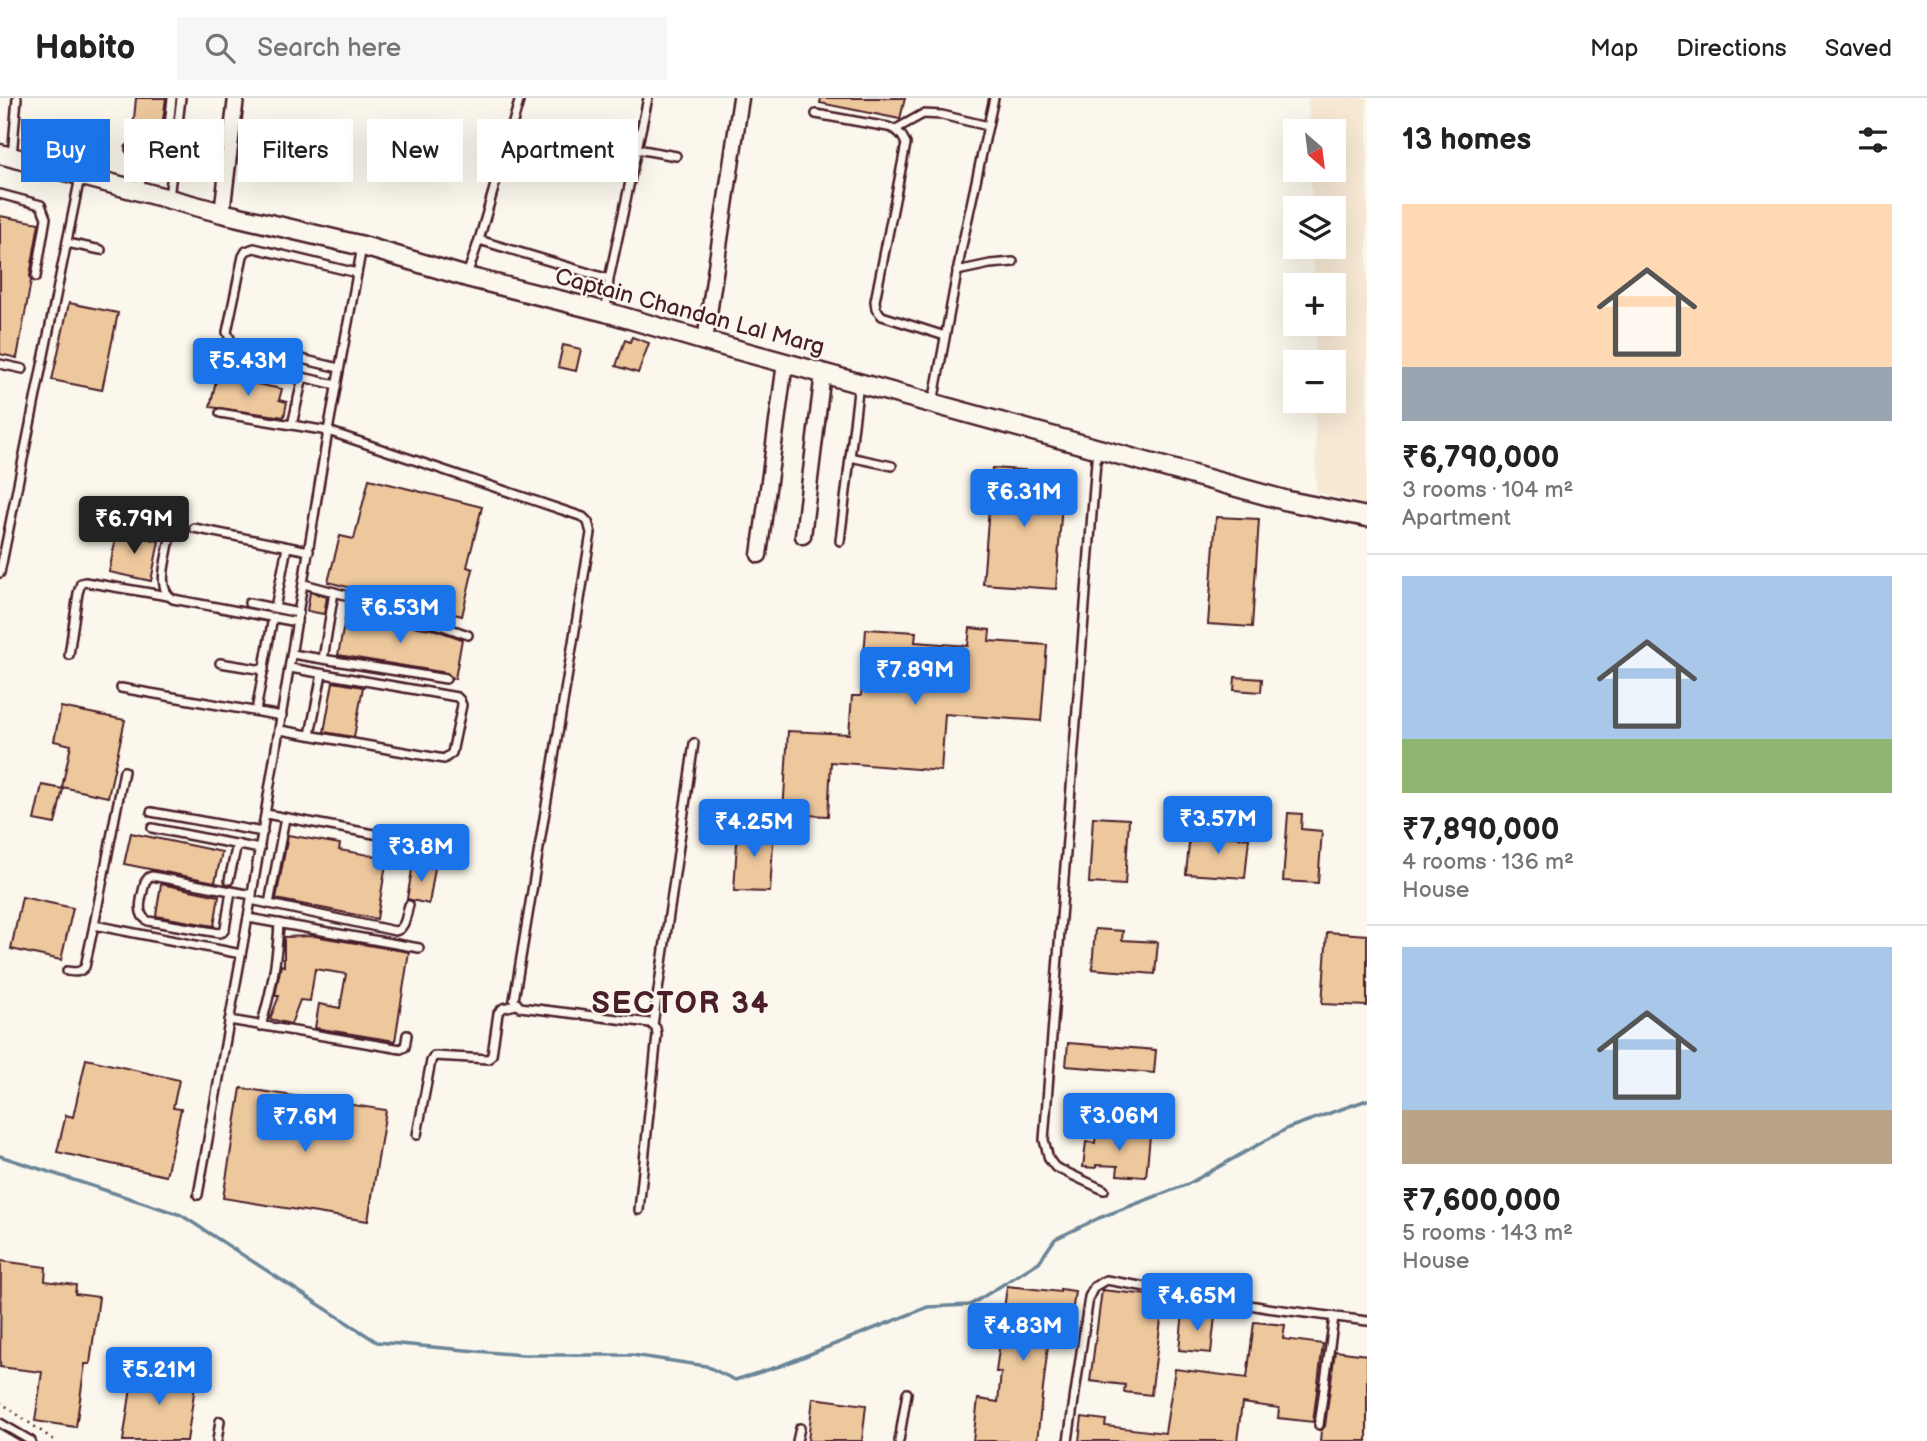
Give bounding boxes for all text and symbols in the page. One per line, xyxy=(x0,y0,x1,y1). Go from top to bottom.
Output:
search box xyxy=(177,17,667,80)
text: Habito xyxy=(35,28,135,68)
icon: search xyxy=(201,29,239,67)
text: Search here xyxy=(257,33,401,64)
text: Map xyxy=(1590,34,1638,63)
text: Directions xyxy=(1676,34,1787,63)
text: Saved xyxy=(1825,34,1892,63)
chip: Buy xyxy=(21,119,110,182)
chip: Rent xyxy=(124,119,224,182)
chip: Filters xyxy=(238,119,353,182)
chip: New xyxy=(367,119,463,182)
chip: Apartment xyxy=(477,119,638,182)
north arrow xyxy=(1283,119,1346,182)
map controls xyxy=(1283,119,1346,413)
icon: filters xyxy=(1854,121,1892,159)
text: 13 homes xyxy=(1402,122,1531,158)
button: layers xyxy=(1283,196,1346,259)
icon: home xyxy=(1584,249,1710,375)
street label: Captain Chandan Lal Marg xyxy=(552,263,827,361)
button: + xyxy=(1283,273,1346,336)
pin: ₹5.43M xyxy=(191,338,305,398)
text: ₹5.43M xyxy=(209,347,287,375)
button: − xyxy=(1283,350,1346,413)
text: ₹6,790,000 xyxy=(1402,440,1560,476)
pin: ₹6.31M xyxy=(967,470,1081,529)
text: 3 rooms · 104 m² xyxy=(1402,476,1573,504)
text: ₹6.31M xyxy=(986,478,1062,506)
pin: ₹6.79M xyxy=(77,496,191,556)
text: Apartment xyxy=(1402,504,1511,532)
text: ₹6.79M xyxy=(95,505,173,533)
pin: ₹6.53M xyxy=(343,586,457,645)
text: ₹6.53M xyxy=(361,594,439,622)
icon: home xyxy=(1584,621,1710,747)
pin: ₹7.89M xyxy=(858,648,972,707)
text: ₹7.89M xyxy=(876,656,954,684)
pin: ₹3.57M xyxy=(1161,796,1275,856)
pin: ₹4.25M xyxy=(697,800,811,859)
text: ₹3.57M xyxy=(1179,805,1257,833)
text: ₹4.25M xyxy=(715,808,793,836)
text: ₹7,890,000 xyxy=(1402,812,1559,848)
pin: ₹3.8M xyxy=(372,824,470,884)
text: ₹3.8M xyxy=(388,833,454,861)
text: 4 rooms · 136 m² xyxy=(1402,848,1574,876)
text: House xyxy=(1402,876,1469,904)
district label: SECTOR 34 xyxy=(591,986,771,1022)
icon: home xyxy=(1584,992,1710,1118)
pin: ₹7.6M xyxy=(256,1094,354,1154)
pin: ₹3.06M xyxy=(1062,1094,1176,1153)
text: ₹3.06M xyxy=(1079,1102,1159,1130)
text: ₹7.6M xyxy=(273,1103,337,1131)
text: ₹7,600,000 xyxy=(1402,1183,1561,1219)
text: 5 rooms · 143 m² xyxy=(1402,1219,1573,1247)
text: House xyxy=(1402,1247,1469,1275)
pin: ₹4.65M xyxy=(1140,1274,1254,1333)
text: ₹4.65M xyxy=(1158,1282,1236,1310)
pin: ₹4.83M xyxy=(966,1304,1080,1363)
text: ₹4.83M xyxy=(984,1312,1062,1340)
pin: ₹5.21M xyxy=(102,1348,216,1407)
text: ₹5.21M xyxy=(122,1356,196,1384)

